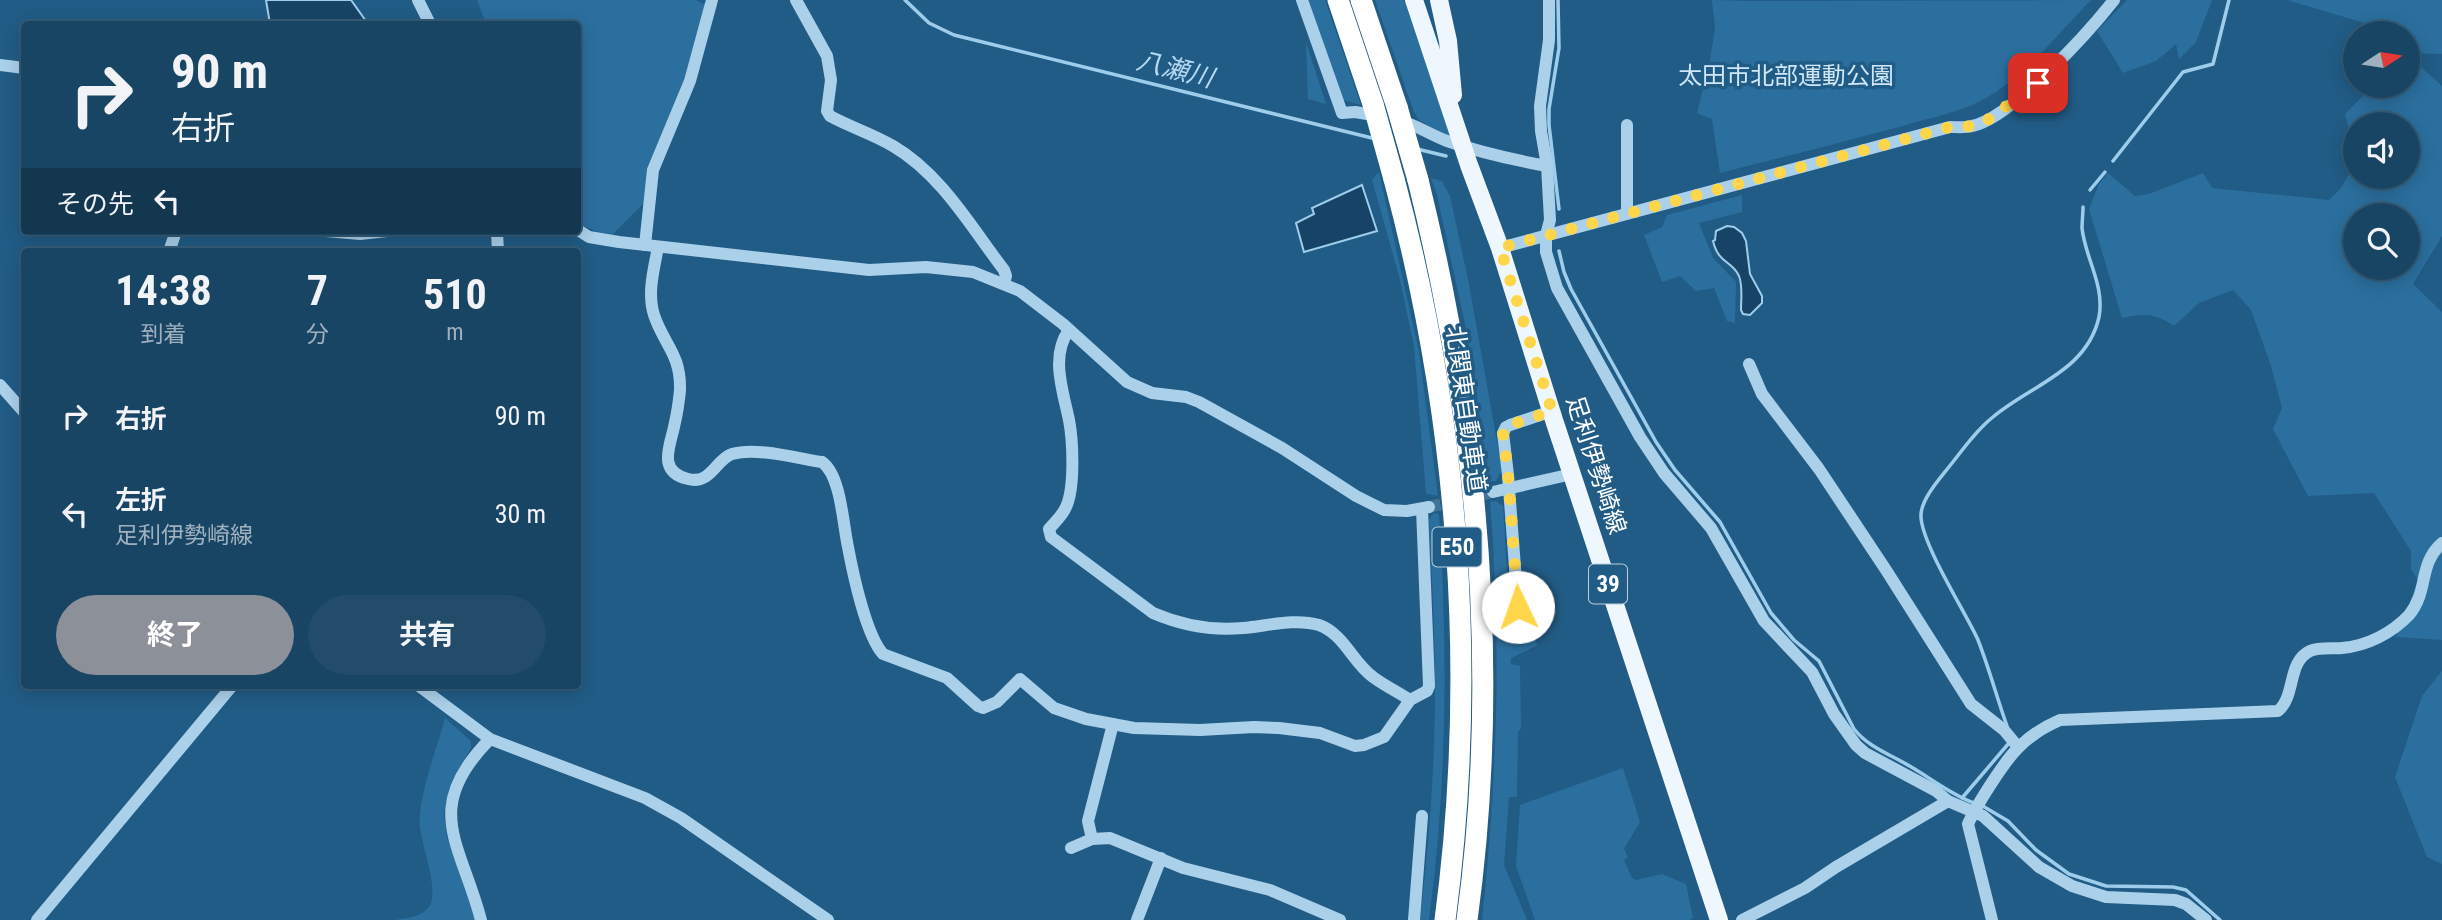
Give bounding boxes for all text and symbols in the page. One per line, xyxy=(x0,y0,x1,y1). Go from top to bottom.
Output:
north arrow xyxy=(2343,21,2420,98)
map controls xyxy=(2343,21,2420,280)
text: 90 m xyxy=(171,43,268,100)
water label: 八瀬川 xyxy=(1134,45,1219,94)
icon: right xyxy=(56,49,147,140)
pin xyxy=(2008,53,2068,113)
park label: 太田市北部運動公園 xyxy=(1678,62,1894,90)
icon: arrive xyxy=(2019,64,2057,102)
text: 右折 xyxy=(171,109,235,147)
button: sound xyxy=(2343,112,2420,189)
icon: left xyxy=(148,182,186,220)
text: その先 xyxy=(56,189,134,219)
button: search xyxy=(2343,203,2420,280)
text: 14:38 xyxy=(115,266,212,315)
text: 7 xyxy=(307,266,328,315)
text: 510 xyxy=(423,270,487,319)
text: m xyxy=(446,319,464,346)
text: 到着 xyxy=(140,321,186,348)
text: 分 xyxy=(306,321,329,348)
street label: 北関東自動車道 xyxy=(1440,324,1492,494)
street label: 足利伊勢崎線 xyxy=(1560,392,1632,538)
icon: right xyxy=(56,397,94,435)
text: 90 m xyxy=(495,401,546,431)
text: 右折 xyxy=(115,404,167,434)
text: 左折 xyxy=(115,485,167,515)
icon: left xyxy=(56,495,94,533)
text: 30 m xyxy=(495,499,546,529)
text: 足利伊勢崎線 xyxy=(115,522,253,549)
road number: E50 xyxy=(1432,527,1482,566)
road number: 39 xyxy=(1589,564,1627,604)
position arrow xyxy=(1481,570,1555,644)
button: 終了 xyxy=(56,595,294,675)
button: 共有 xyxy=(308,595,546,675)

